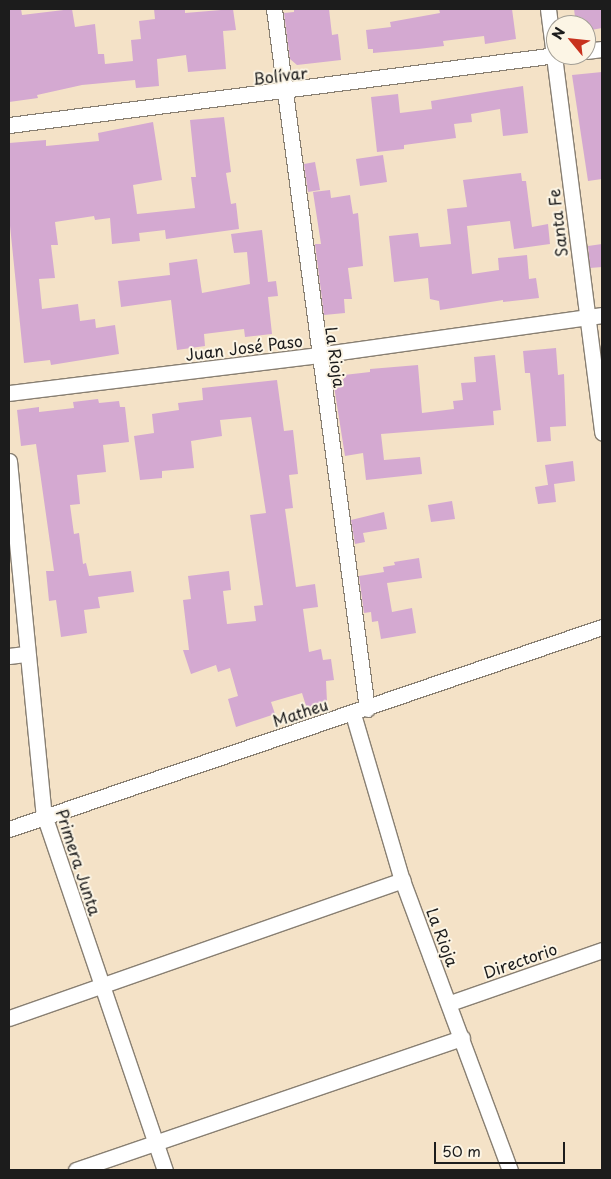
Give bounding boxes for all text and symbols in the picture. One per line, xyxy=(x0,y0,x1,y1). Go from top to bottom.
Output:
north arrow xyxy=(546,15,596,65)
text: N xyxy=(546,23,570,43)
street label: Bolívar xyxy=(252,62,308,88)
street label: Santa Fe xyxy=(543,188,571,258)
street label: La Rioja xyxy=(322,325,350,389)
street label: Juan José Paso xyxy=(185,330,303,364)
street label: Matheu xyxy=(270,694,330,730)
street label: Primera Junta xyxy=(53,806,105,918)
street label: La Rioja xyxy=(423,904,463,970)
street label: Directorio xyxy=(481,938,559,982)
scale bar xyxy=(436,1132,567,1164)
text: 50 m xyxy=(442,1139,481,1162)

